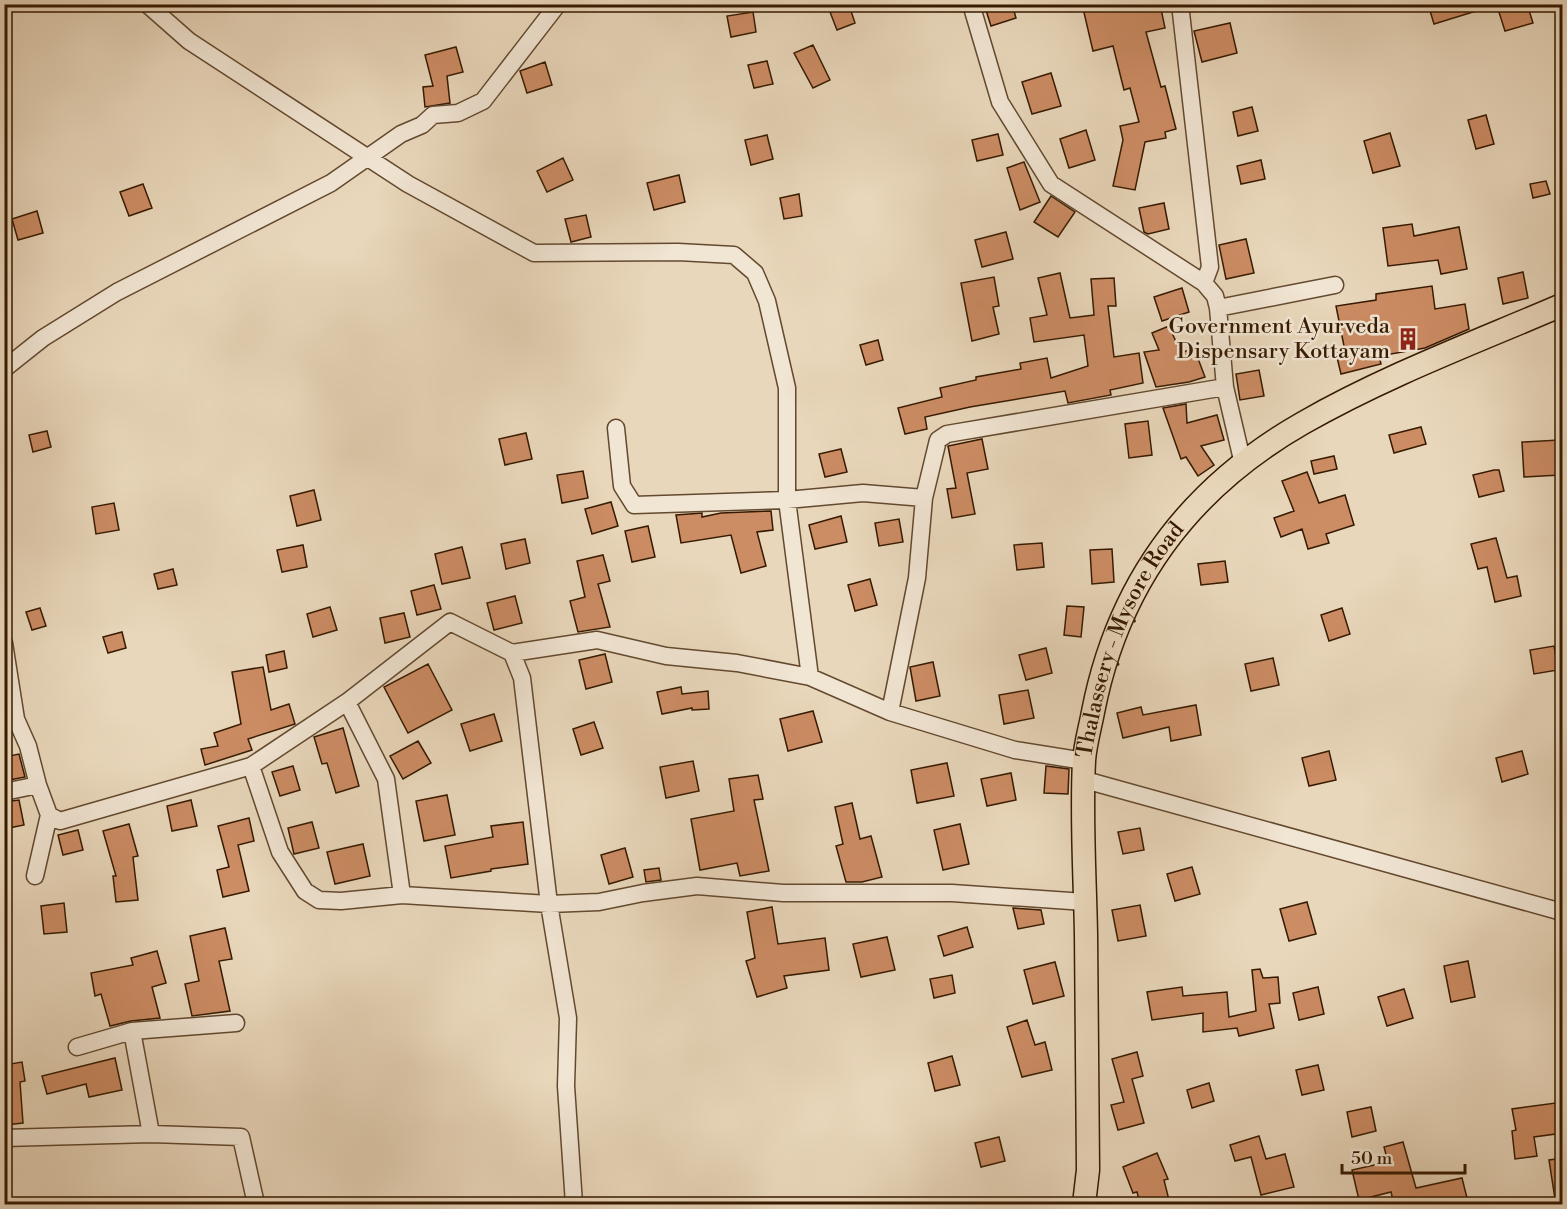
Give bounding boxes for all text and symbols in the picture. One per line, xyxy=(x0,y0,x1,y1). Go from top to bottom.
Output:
place label: Government Ayurveda Dispensary Kottayam xyxy=(1169,313,1391,365)
building icon: Government Ayurveda Dispensary Kottayam xyxy=(1395,326,1421,352)
street label: Thalassery - Mysore Road xyxy=(1071,516,1190,760)
scale bar xyxy=(1342,1137,1465,1175)
text: 50 m xyxy=(1351,1147,1393,1170)

